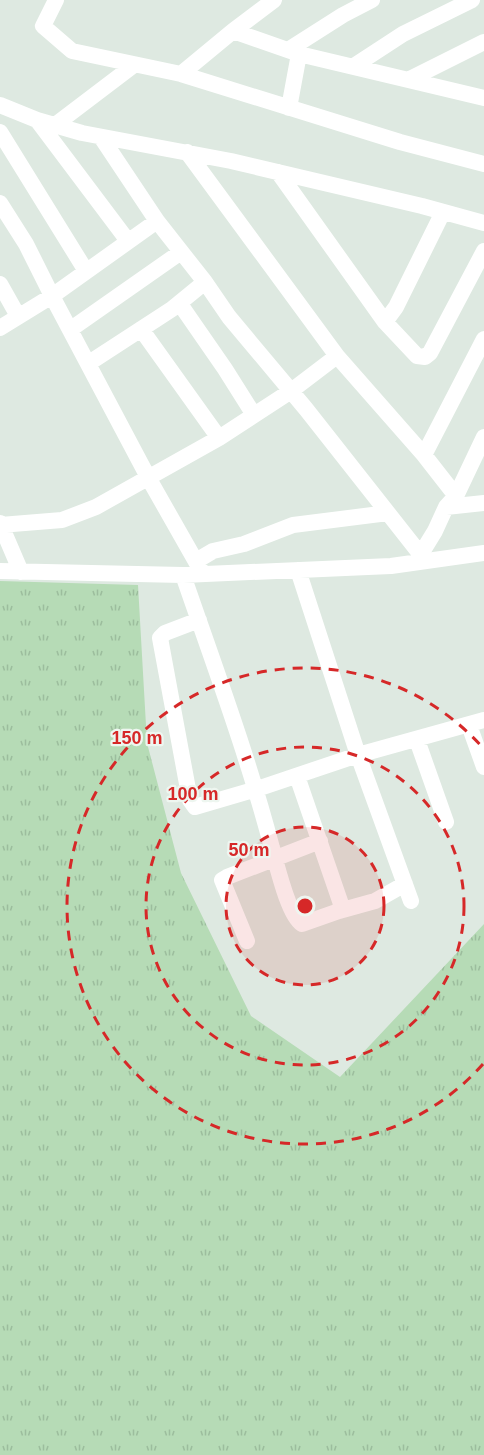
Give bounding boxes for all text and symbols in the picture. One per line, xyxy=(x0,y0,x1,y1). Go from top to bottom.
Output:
text: 150 m xyxy=(111,728,163,748)
text: 100 m xyxy=(167,784,219,804)
text: 50 m xyxy=(228,840,270,860)
centre of rings xyxy=(295,896,315,916)

